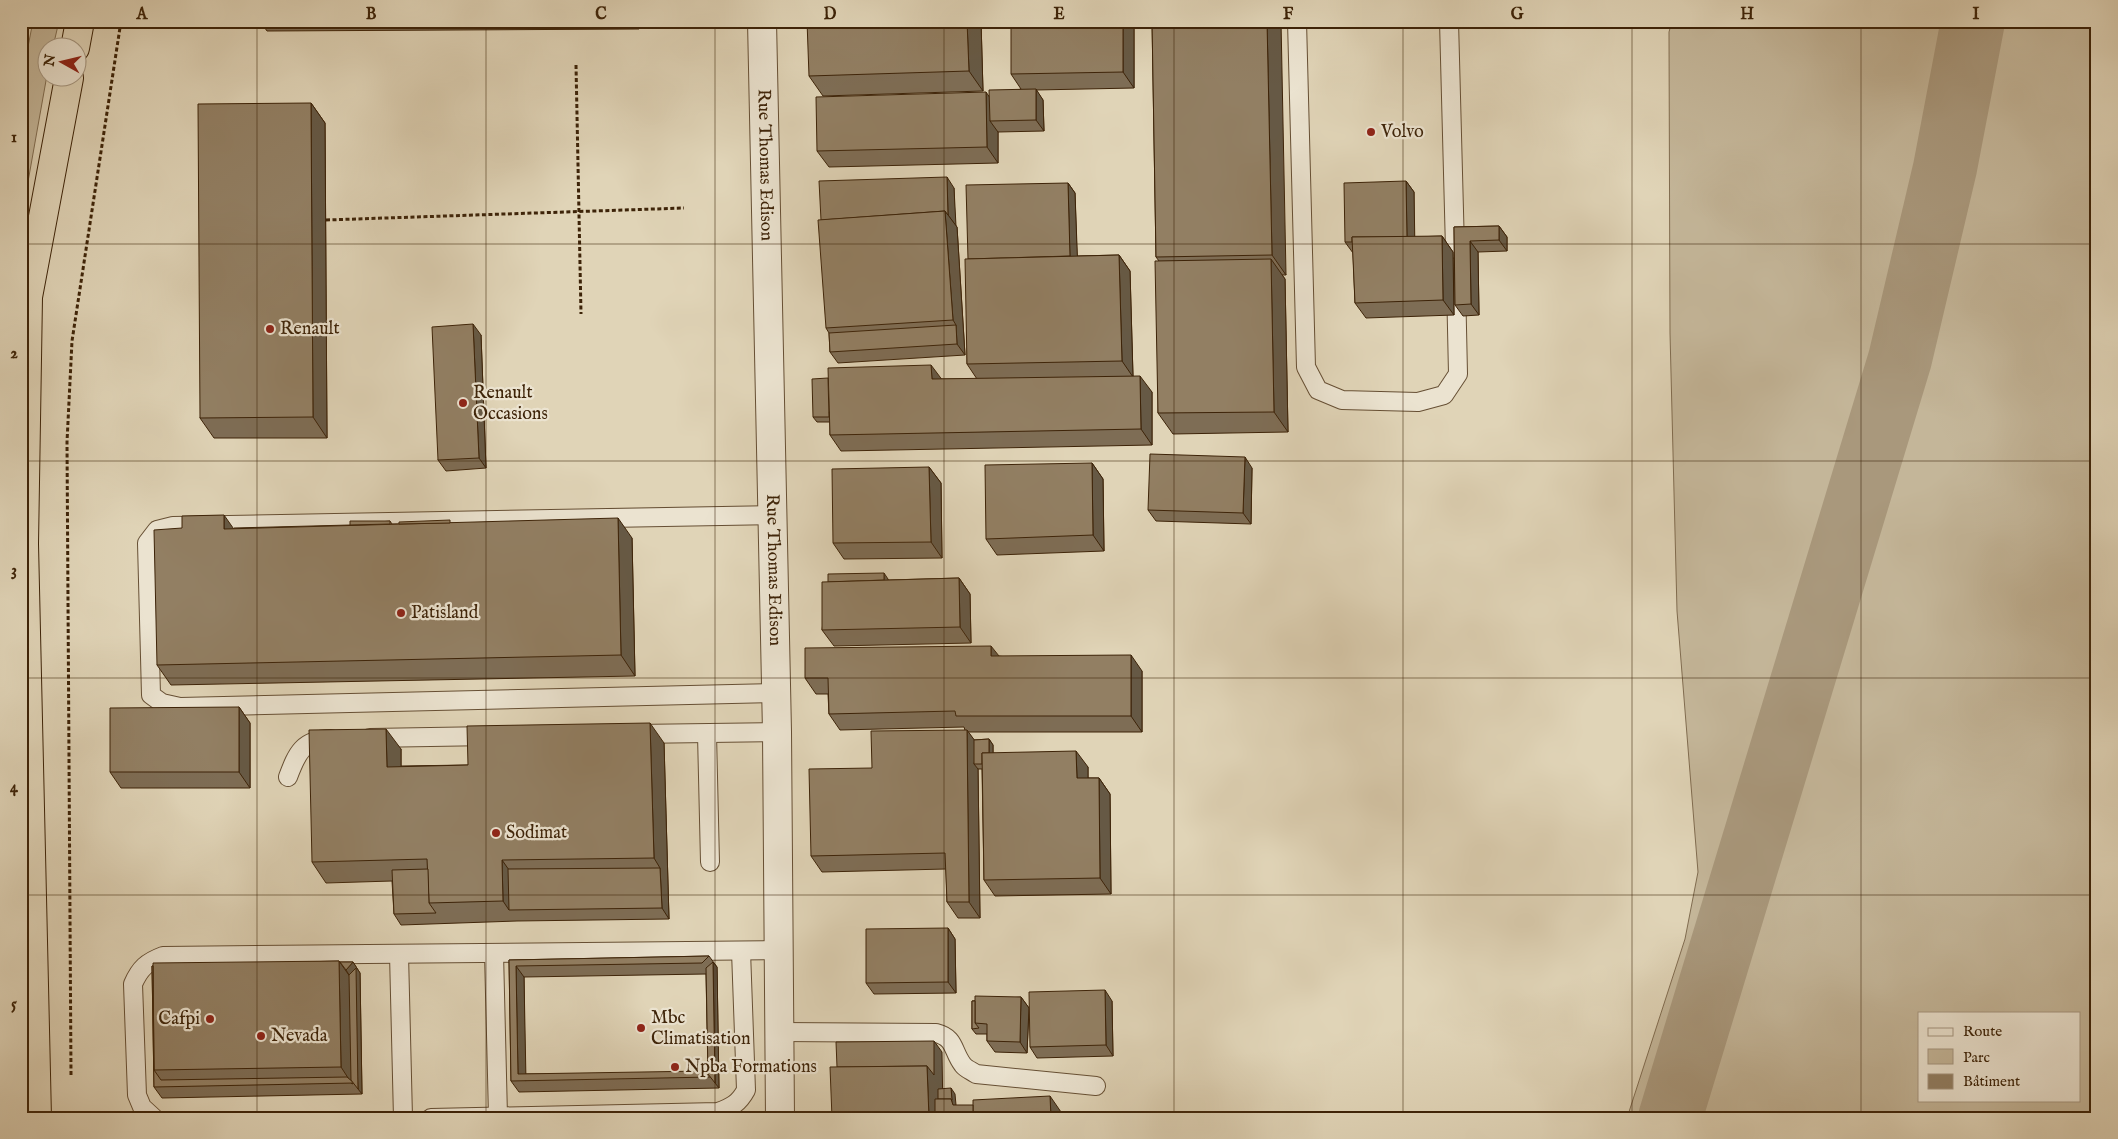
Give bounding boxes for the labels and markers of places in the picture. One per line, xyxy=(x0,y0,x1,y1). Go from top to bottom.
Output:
place label: Volvo xyxy=(1380,121,1424,144)
marker: Volvo xyxy=(1365,126,1377,138)
place label: Renault xyxy=(280,318,340,341)
marker: Renault xyxy=(264,323,276,335)
place label: Renault Occasions xyxy=(473,382,548,426)
marker: Renault Occasions xyxy=(457,397,469,409)
place label: Patisland xyxy=(411,602,479,625)
marker: Patisland xyxy=(395,607,407,619)
place label: Sodimat xyxy=(506,822,567,845)
marker: Sodimat xyxy=(490,827,502,839)
place label: Mbc Climatisation xyxy=(651,1007,751,1051)
place label: Cafpi xyxy=(158,1008,200,1031)
marker: Cafpi xyxy=(204,1013,216,1025)
marker: Mbc Climatisation xyxy=(635,1022,647,1034)
place label: Nevada xyxy=(271,1025,328,1048)
marker: Nevada xyxy=(255,1030,267,1042)
place label: Npba Formations xyxy=(685,1056,817,1079)
marker: Npba Formations xyxy=(669,1061,681,1073)

